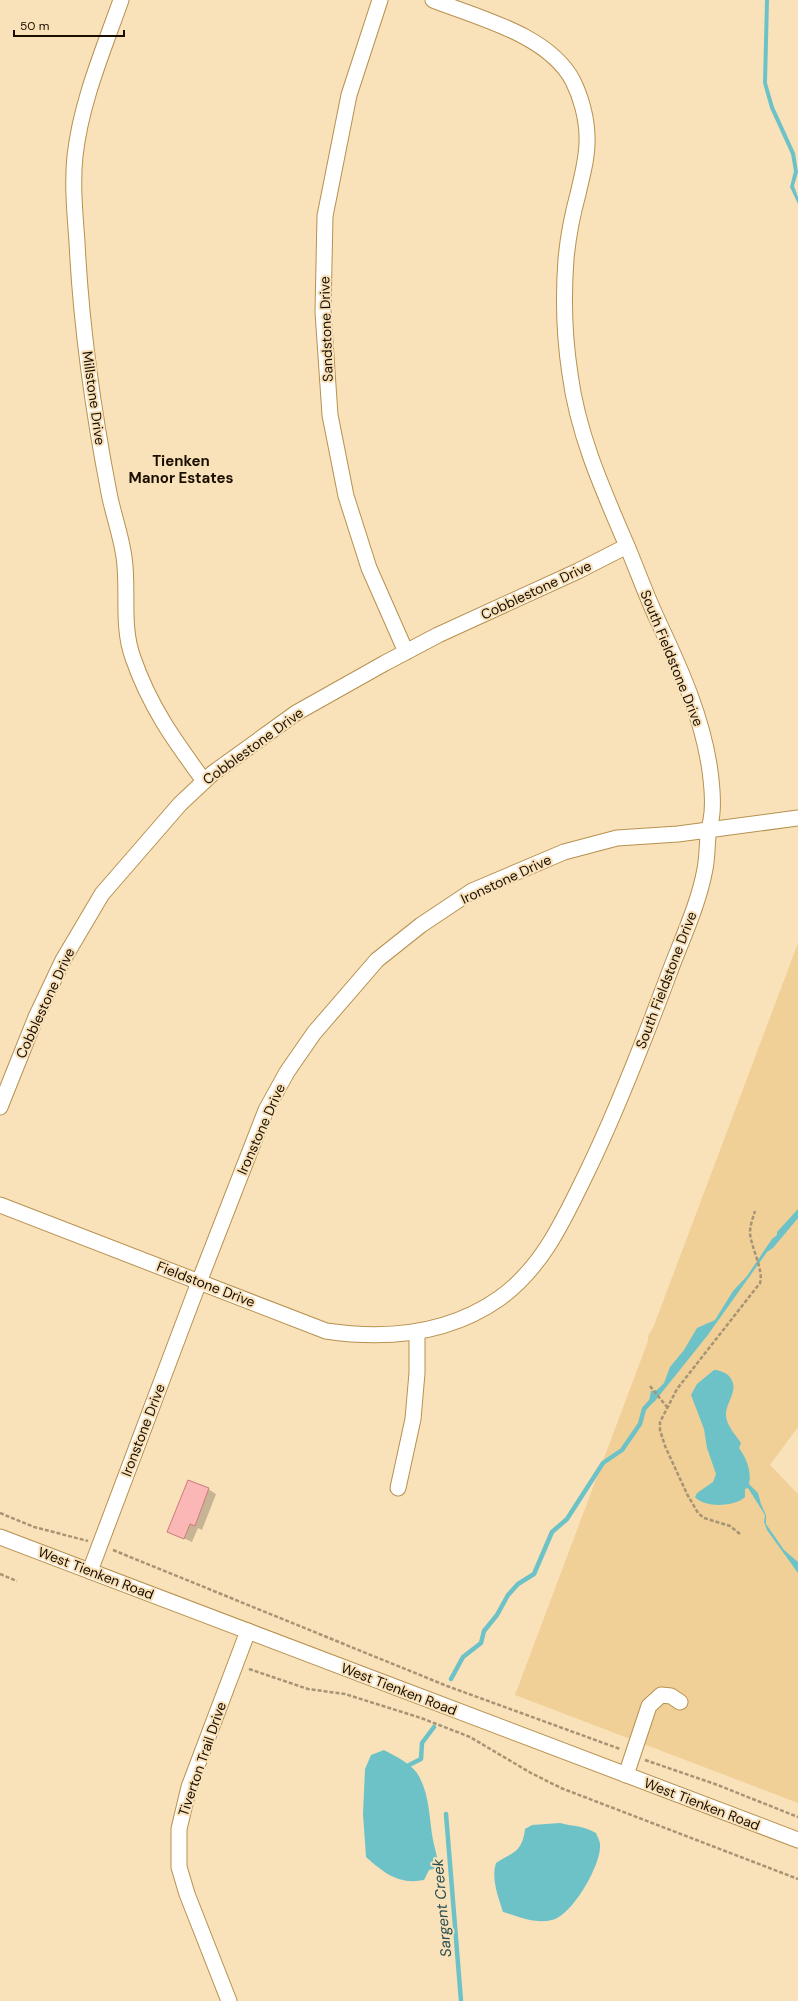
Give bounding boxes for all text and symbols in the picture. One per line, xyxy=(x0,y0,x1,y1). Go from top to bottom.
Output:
scale bar xyxy=(14,12,124,38)
text: 50 m xyxy=(20,18,49,34)
street label: Sandstone Drive xyxy=(315,276,337,382)
street label: Millstone Drive xyxy=(79,350,109,446)
district label: Tienken Manor Estates xyxy=(128,451,234,488)
street label: Cobblestone Drive xyxy=(478,556,594,624)
street label: South Fieldstone Drive xyxy=(636,587,708,729)
street label: Cobblestone Drive xyxy=(199,703,307,789)
street label: Ironstone Drive xyxy=(458,850,554,908)
street label: South Fieldstone Drive xyxy=(632,909,701,1051)
street label: Cobblestone Drive xyxy=(11,945,79,1061)
street label: Ironstone Drive xyxy=(233,1081,289,1177)
street label: Fieldstone Drive xyxy=(154,1257,258,1311)
street label: Ironstone Drive xyxy=(117,1381,169,1479)
street label: West Tienken Road xyxy=(35,1543,157,1603)
street label: West Tienken Road xyxy=(338,1659,460,1719)
street label: Tiverton Trail Drive xyxy=(174,1699,230,1819)
street label: West Tienken Road xyxy=(641,1774,763,1834)
water label: Sargent Creek xyxy=(428,1858,456,1958)

